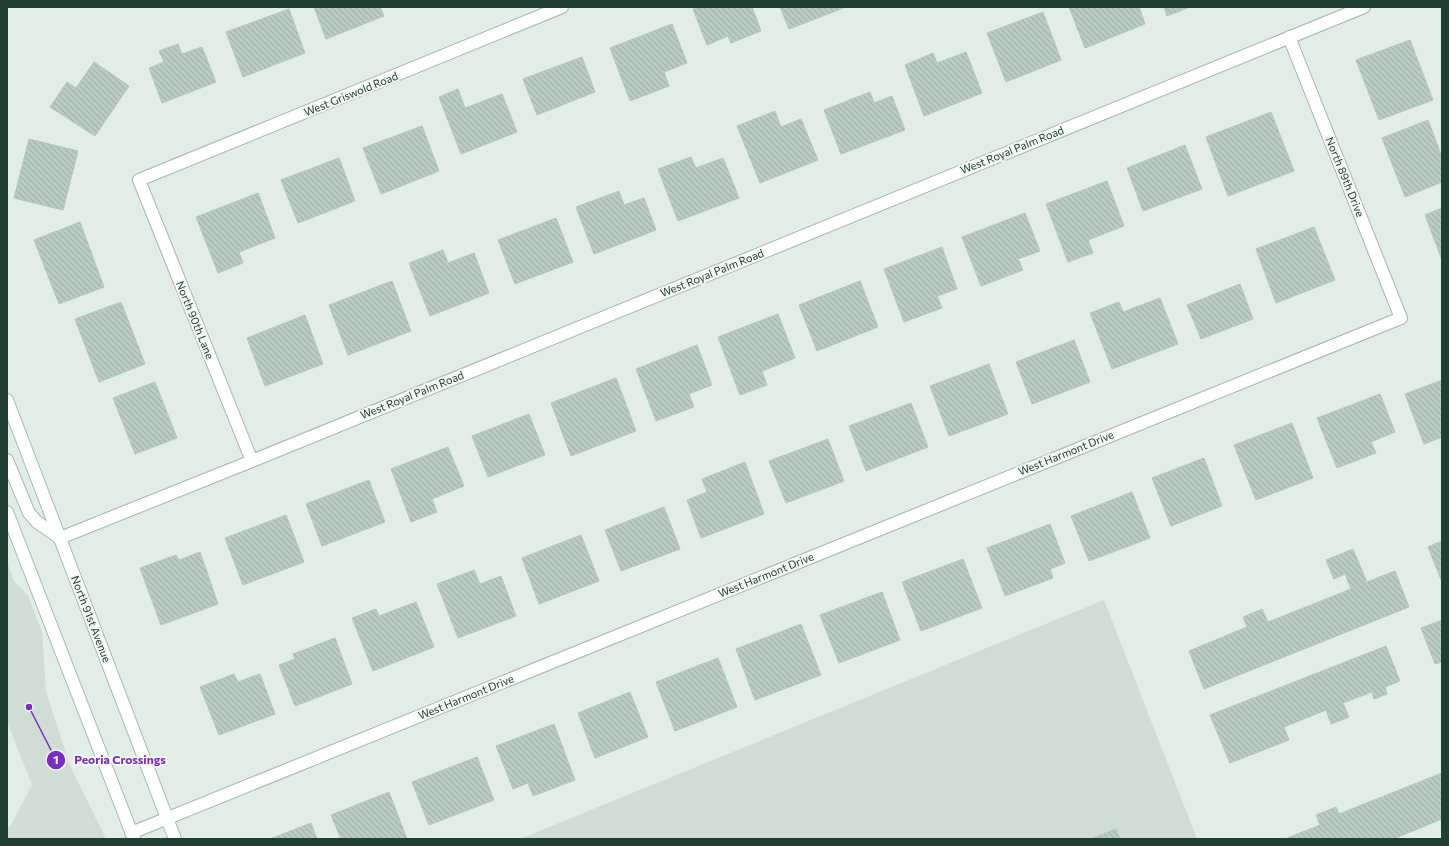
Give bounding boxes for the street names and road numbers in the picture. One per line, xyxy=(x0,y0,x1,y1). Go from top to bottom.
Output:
street label: West Griswold Road xyxy=(302,69,400,118)
street label: West Royal Palm Road xyxy=(958,123,1065,176)
street label: North 89th Drive xyxy=(1324,135,1367,219)
street label: West Royal Palm Road xyxy=(658,246,765,299)
street label: North 90th Lane xyxy=(174,279,217,361)
street label: West Royal Palm Road xyxy=(358,368,465,421)
street label: West Harmont Drive xyxy=(1016,427,1116,478)
street label: West Harmont Drive xyxy=(716,549,816,600)
street label: North 91st Avenue xyxy=(69,574,114,664)
street label: West Harmont Drive xyxy=(416,671,516,722)

